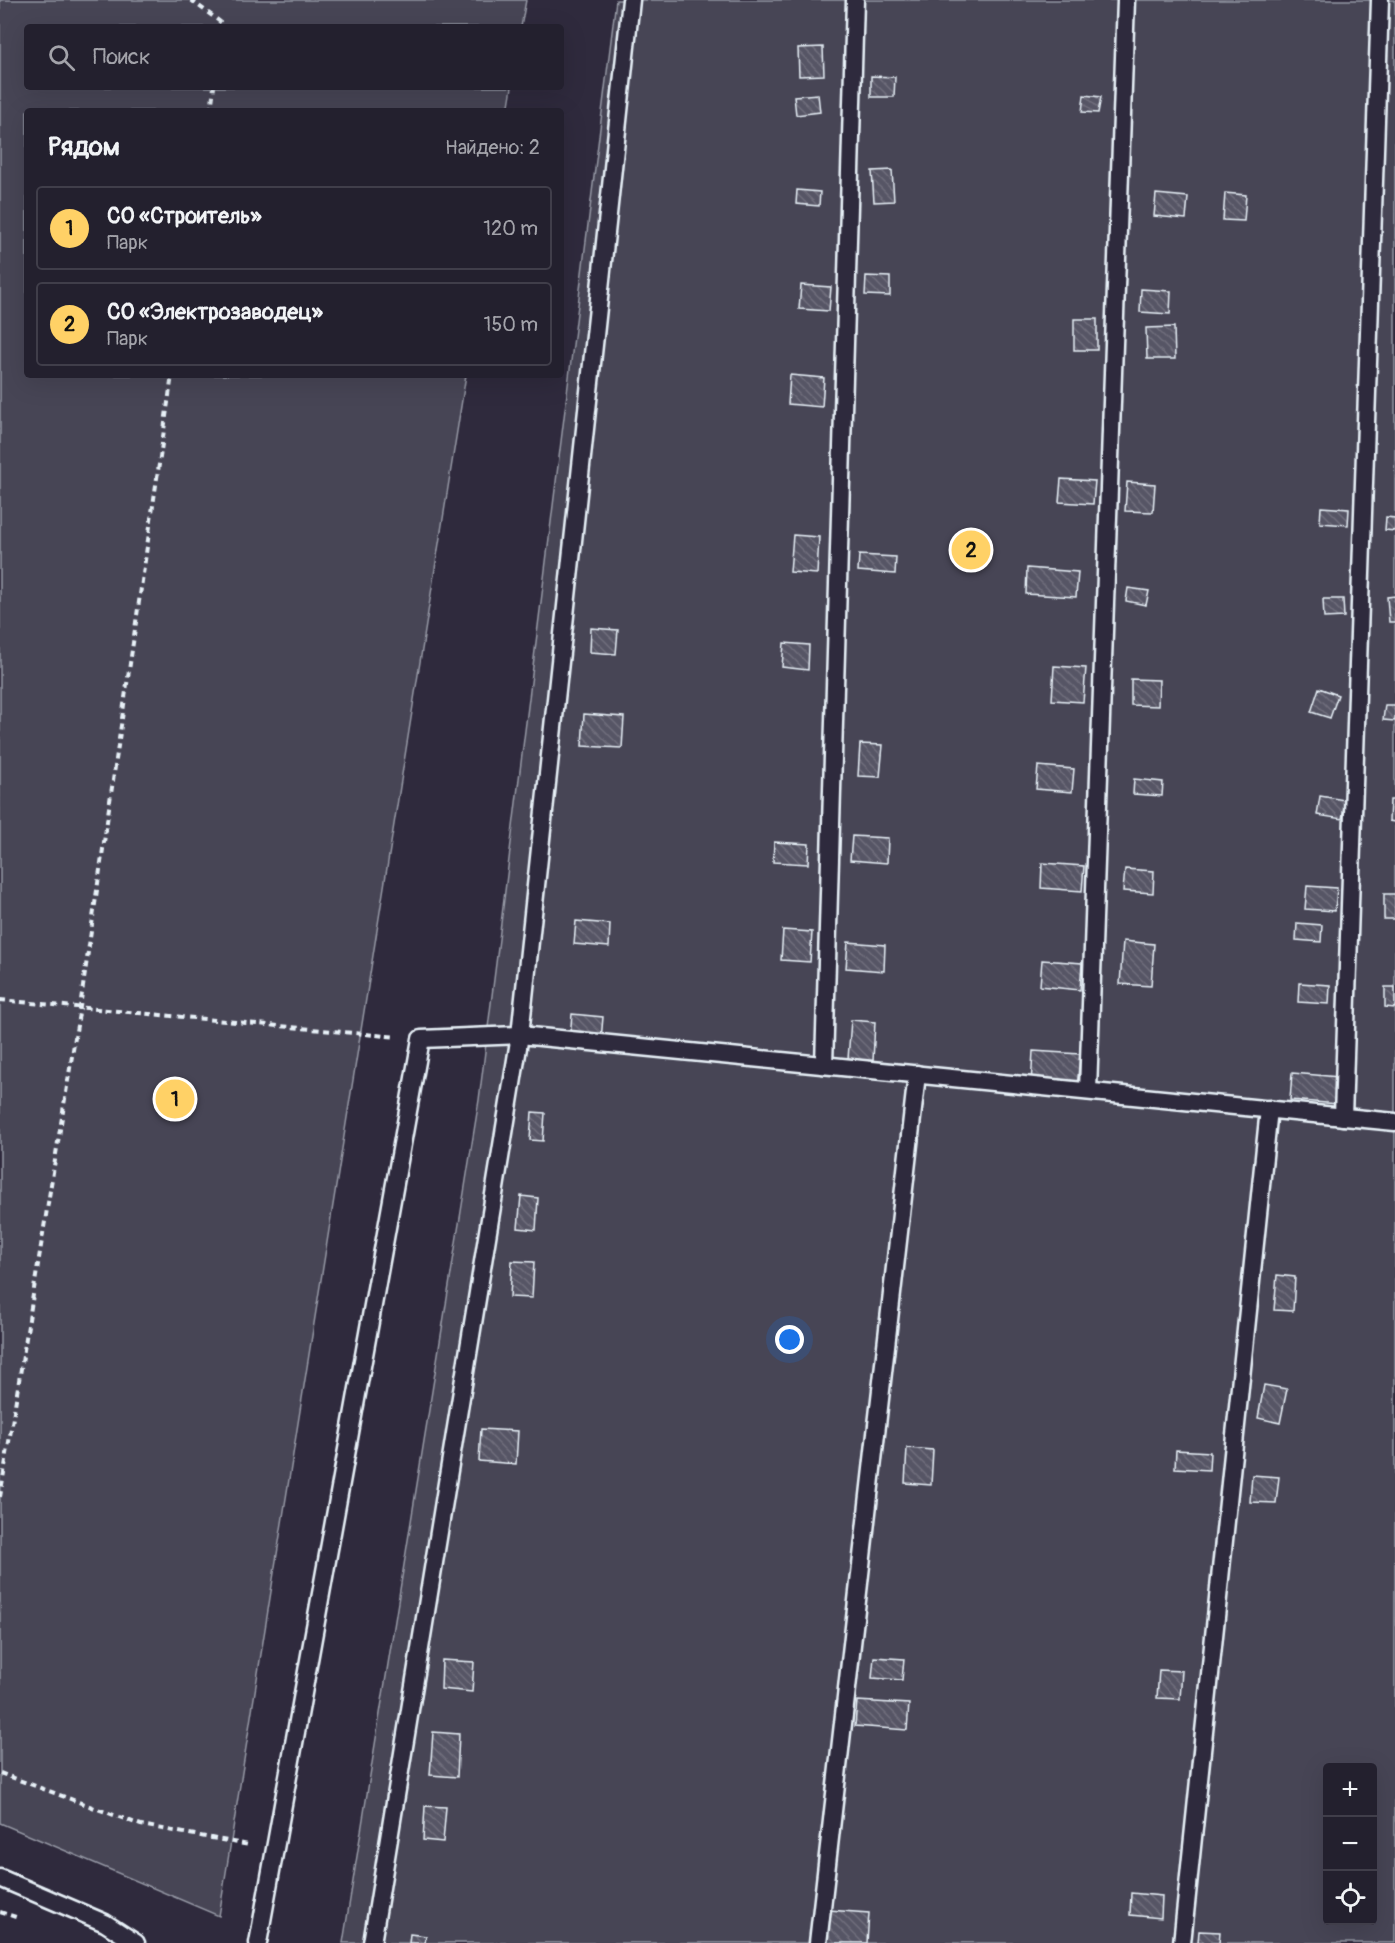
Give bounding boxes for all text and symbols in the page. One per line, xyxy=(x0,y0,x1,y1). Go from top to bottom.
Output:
search box xyxy=(24,24,564,90)
icon: search xyxy=(45,41,78,74)
text: Поиск xyxy=(93,43,150,71)
text: Рядом xyxy=(48,131,120,163)
text: Найдено: 2 xyxy=(445,135,540,160)
text: СО «Строитель» xyxy=(107,202,262,230)
text: 1 xyxy=(66,216,73,241)
text: 120 m xyxy=(483,216,538,241)
text: Парк xyxy=(107,230,148,255)
text: СО «Электрозаводец» xyxy=(107,298,323,326)
text: 2 xyxy=(64,312,75,337)
text: 150 m xyxy=(484,312,538,337)
text: Парк xyxy=(107,326,148,351)
pin: 2 xyxy=(952,528,990,572)
pin: 1 xyxy=(156,1076,195,1122)
your location xyxy=(775,1325,804,1354)
map controls xyxy=(1323,1763,1377,1925)
button: + xyxy=(1323,1763,1377,1817)
button: − xyxy=(1323,1817,1377,1871)
button: locate xyxy=(1323,1871,1377,1925)

